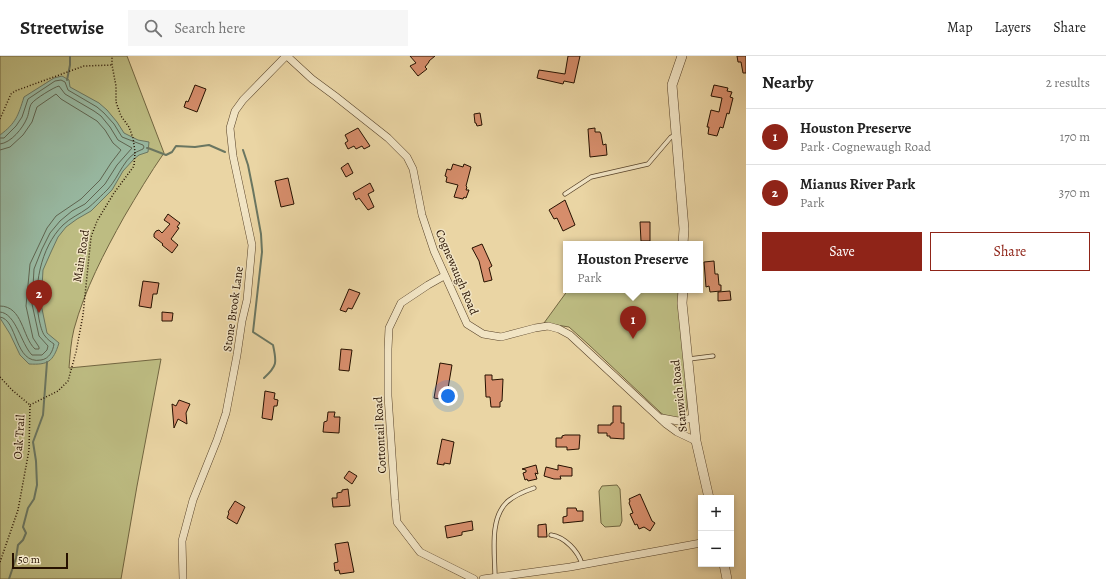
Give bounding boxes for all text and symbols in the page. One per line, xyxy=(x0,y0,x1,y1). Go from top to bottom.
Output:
search box xyxy=(128,10,408,46)
text: Streetwise xyxy=(20,15,104,41)
icon: search xyxy=(142,17,164,39)
text: Search here xyxy=(174,18,245,38)
text: Map xyxy=(947,18,973,37)
text: Layers xyxy=(995,18,1031,37)
text: Share xyxy=(1053,18,1086,37)
text: Nearby xyxy=(762,71,813,94)
text: 2 results xyxy=(1046,74,1090,91)
text: Houston Preserve xyxy=(800,118,911,138)
text: 1 xyxy=(773,128,777,145)
text: 170 m xyxy=(1060,128,1090,145)
text: Park · Cognewaugh Road xyxy=(800,138,931,155)
text: Mianus River Park xyxy=(800,174,915,194)
text: 2 xyxy=(772,184,778,201)
text: 370 m xyxy=(1059,184,1090,201)
text: Park xyxy=(800,194,824,211)
street label: Cognewaugh Road xyxy=(432,227,482,318)
street label: Main Road xyxy=(69,228,93,283)
button: Save xyxy=(762,232,922,271)
button: Share xyxy=(930,232,1090,271)
popup xyxy=(563,241,703,293)
text: Houston Preserve xyxy=(577,249,689,269)
street label: Stone Brook Lane xyxy=(219,265,247,353)
text: Park xyxy=(577,269,602,286)
pin: 2 xyxy=(26,280,52,313)
pin: 1 xyxy=(620,306,646,339)
street label: Stanwich Road xyxy=(667,358,691,433)
your location xyxy=(438,386,458,406)
street label: Cottontail Road xyxy=(370,396,390,474)
street label: Oak Trail xyxy=(9,414,29,460)
map controls xyxy=(698,495,734,567)
button: + xyxy=(698,495,734,531)
button: − xyxy=(698,531,734,567)
scale bar xyxy=(12,551,68,570)
text: 50 m xyxy=(18,552,40,567)

